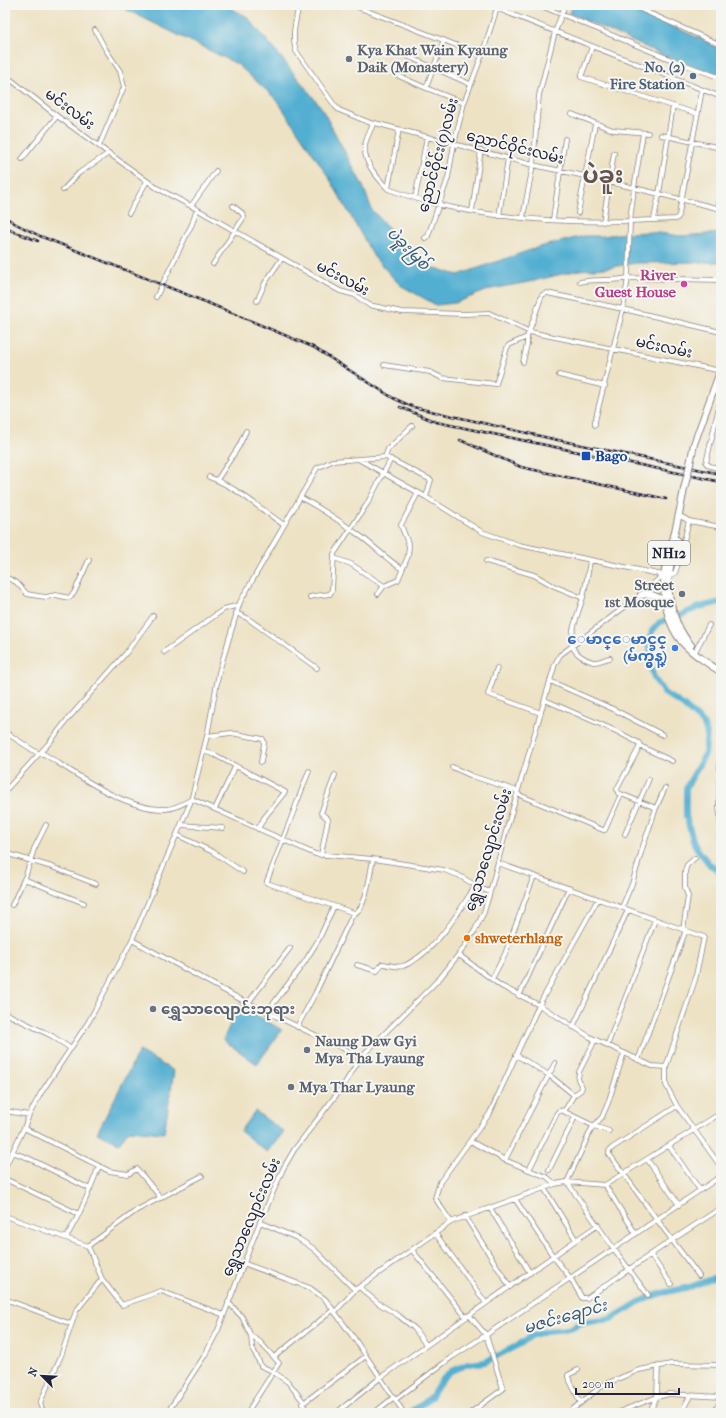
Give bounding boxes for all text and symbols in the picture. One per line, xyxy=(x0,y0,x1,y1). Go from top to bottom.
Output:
place label: Kya Khat Wain Kyaung Daik (Monastery) xyxy=(357,41,509,76)
marker: Kya Khat Wain Kyaung Daik (Monastery) xyxy=(344,54,354,64)
place label: No. (2) Fire Station xyxy=(609,58,685,93)
marker: No. (2) Fire Station xyxy=(688,71,698,81)
street label: မင်းလမ်း xyxy=(42,84,99,133)
street label: ညောင်ဝိုင်း(၇)လမ်း xyxy=(413,96,465,215)
street label: ညောင်ဝိုင်းလမ်း xyxy=(464,125,566,171)
district label: ပဲခူး xyxy=(583,161,623,194)
water label: ပဲခူးမြစ် xyxy=(381,222,436,277)
street label: မင်းလမ်း xyxy=(313,256,373,299)
place label: River Guest House xyxy=(595,266,677,301)
marker: River Guest House xyxy=(679,279,689,289)
street label: မင်းလမ်း xyxy=(634,331,694,362)
place label: Bago xyxy=(595,447,628,465)
marker: Bago xyxy=(580,450,592,462)
road number: NH12 xyxy=(648,541,690,565)
place label: Street 1st Mosque xyxy=(604,576,675,611)
marker: Street 1st Mosque xyxy=(677,589,687,599)
place label: ေမာင္ေမာင္ခင္ (မ်က္မွန္) xyxy=(567,630,667,668)
marker: ေမာင္ေမာင္ခင္ (မ်က္မွန္) xyxy=(670,643,680,653)
street label: ရွှေသာလျောင်းလမ်း xyxy=(460,786,518,914)
place label: shweterhlang xyxy=(475,929,563,947)
marker: shweterhlang xyxy=(462,933,472,943)
place label: ရွှေသာလျောင်းဘုရား xyxy=(161,999,295,1021)
marker: ရွှေသာလျောင်းဘုရား xyxy=(148,1004,158,1014)
place label: Naung Daw Gyi Mya Tha Lyaung xyxy=(314,1032,425,1067)
marker: Naung Daw Gyi Mya Tha Lyaung xyxy=(302,1045,312,1055)
place label: Mya Thar Lyaung xyxy=(298,1078,415,1096)
marker: Mya Thar Lyaung xyxy=(286,1082,296,1092)
street label: ရွှေသာလျောင်းလမ်း xyxy=(217,1154,287,1280)
water label: မဇင်းချောင်း xyxy=(521,1293,611,1341)
north arrow xyxy=(22,1356,62,1396)
text: N xyxy=(26,1365,41,1379)
scale bar xyxy=(576,1370,679,1396)
text: 200 m xyxy=(582,1377,614,1391)

